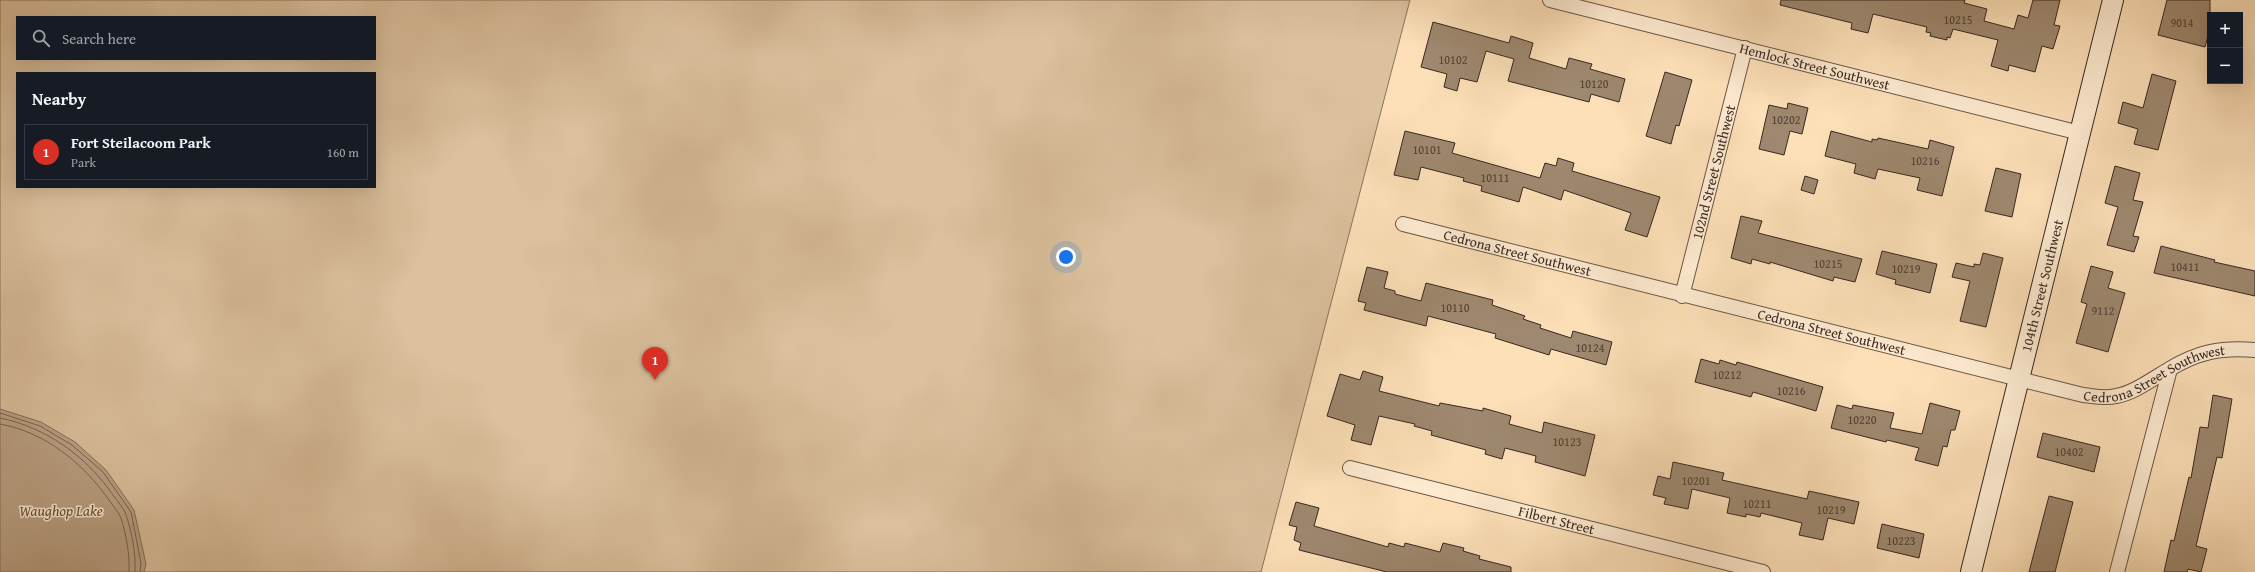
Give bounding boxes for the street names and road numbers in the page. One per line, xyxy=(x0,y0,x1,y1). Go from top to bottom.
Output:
street label: Hemlock Street Southwest xyxy=(1738,38,1892,95)
street label: 102nd Street Southwest xyxy=(1687,102,1740,241)
street label: 104th Street Southwest xyxy=(2016,217,2068,354)
street label: Cedrona Street Southwest xyxy=(1441,225,1593,281)
street label: Cedrona Street Southwest xyxy=(1756,304,1908,360)
street label: Cedrona Street Southwest xyxy=(2082,340,2226,407)
street label: Filbert Street xyxy=(1516,501,1597,539)

